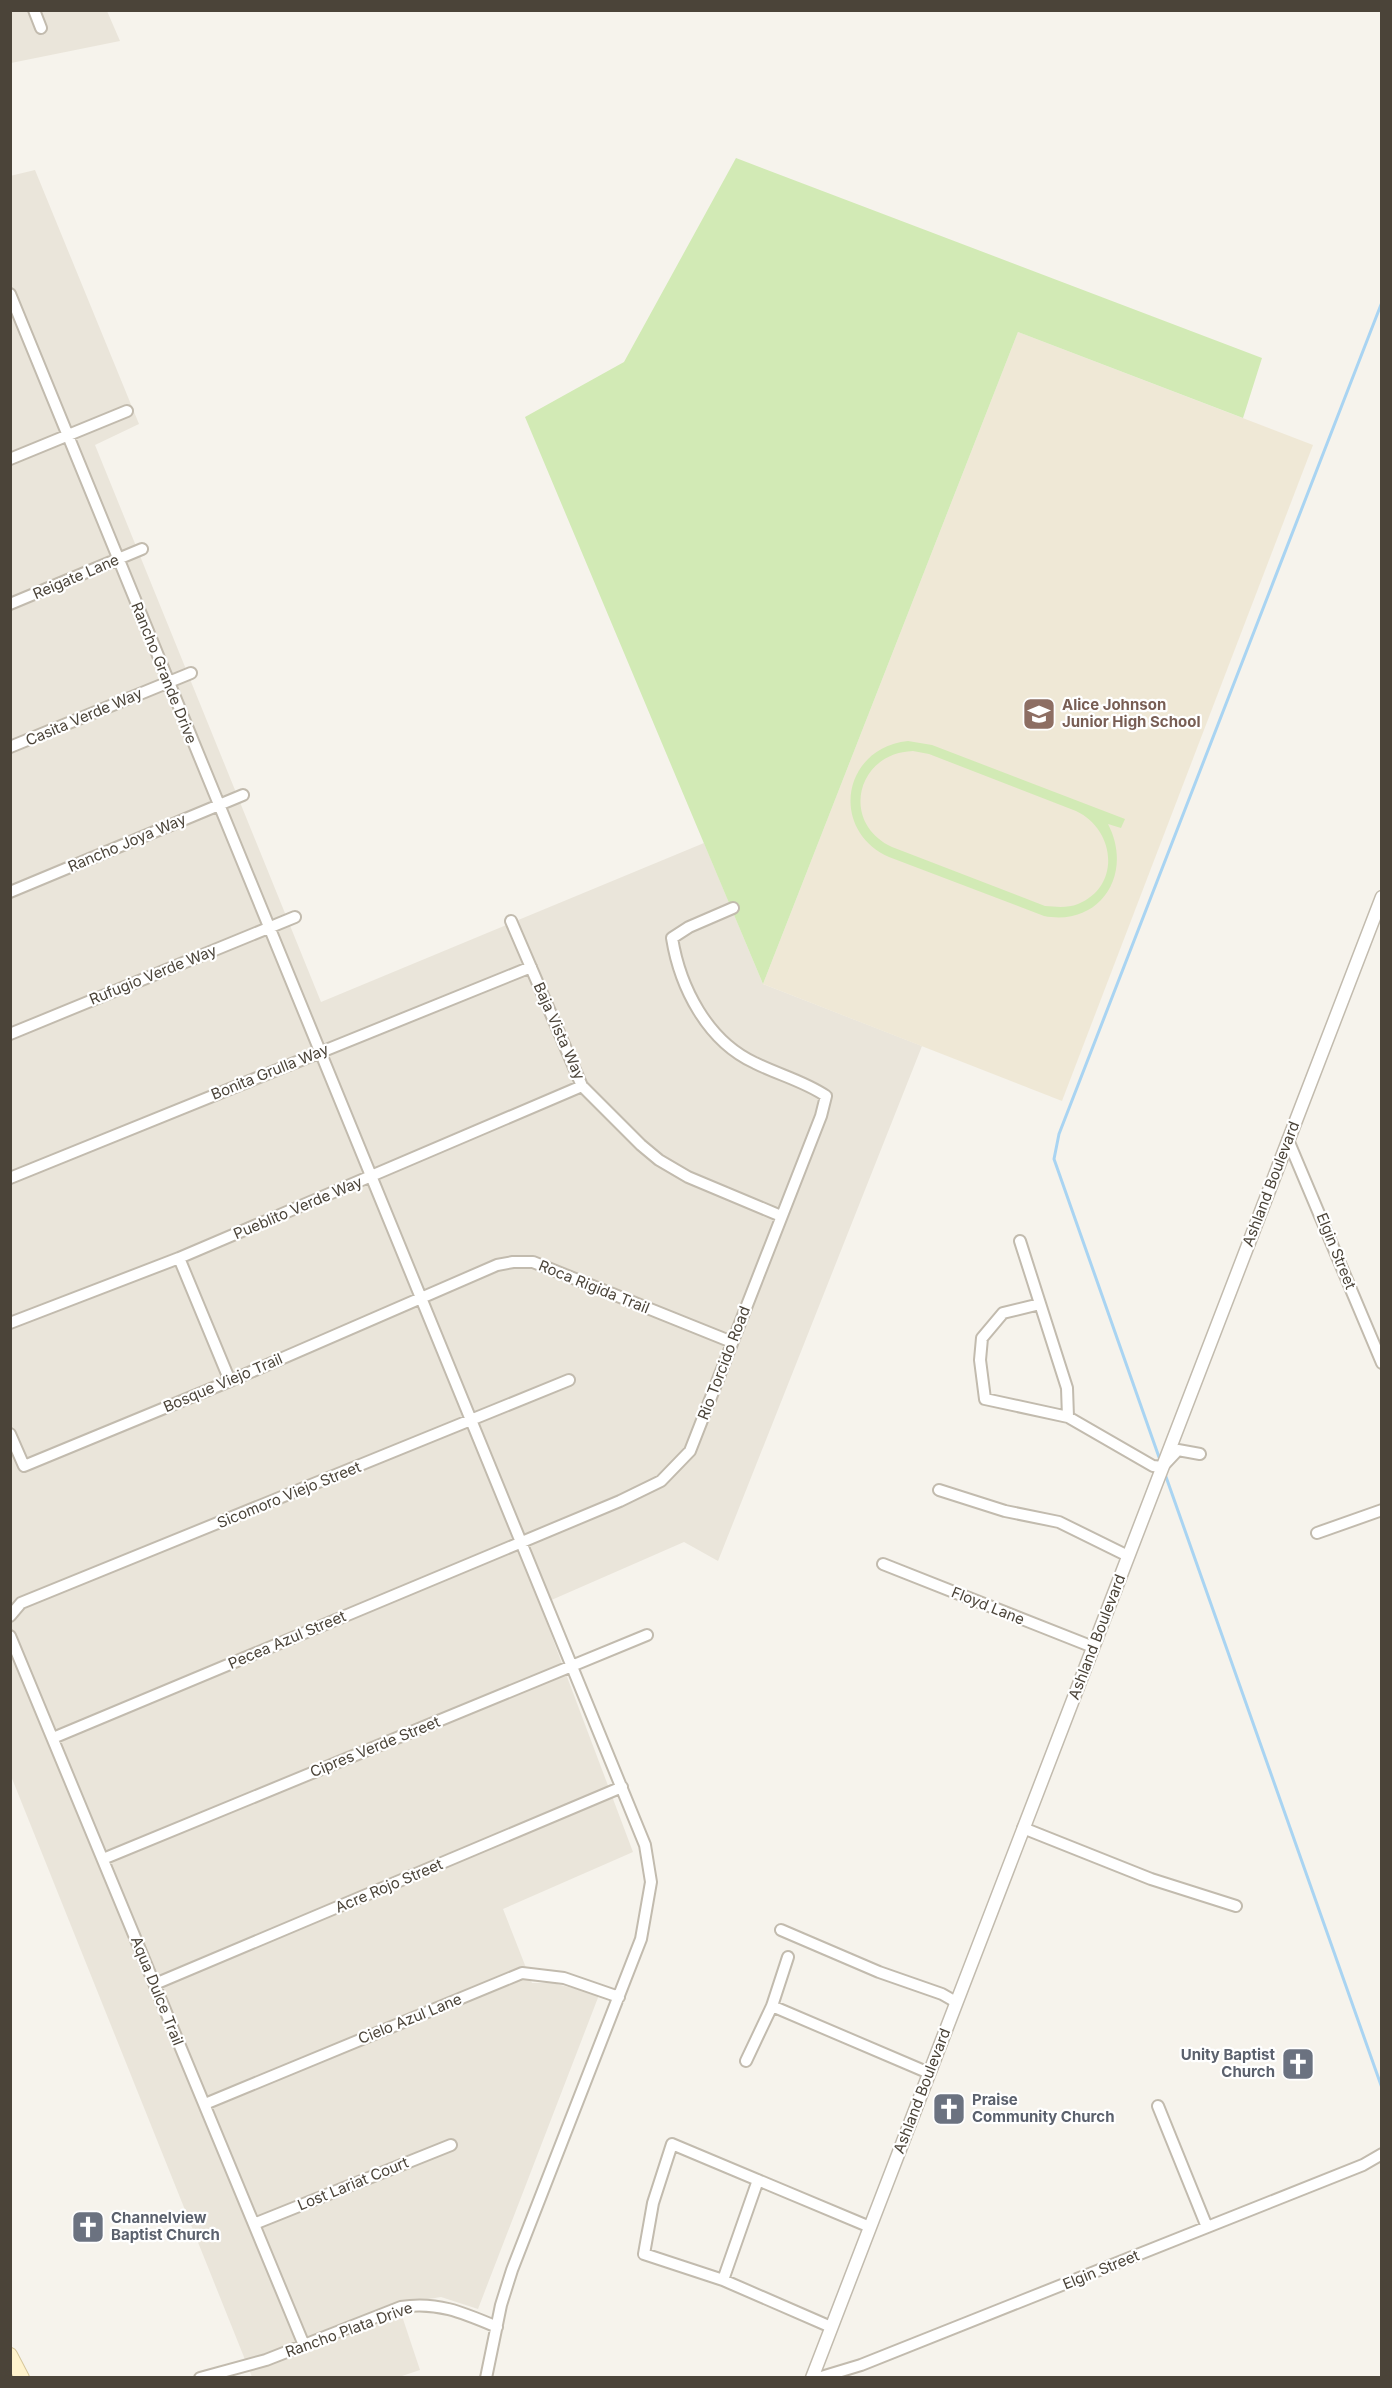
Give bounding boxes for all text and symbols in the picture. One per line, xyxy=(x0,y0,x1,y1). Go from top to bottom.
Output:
street label: Reigate Lane xyxy=(30,550,122,603)
street label: Rancho Grande Drive xyxy=(127,599,202,746)
street label: Casita Verde Way xyxy=(23,683,146,750)
place label: Alice Johnson Junior High School xyxy=(1062,695,1200,731)
school or university icon: Alice Johnson Junior High School xyxy=(1021,696,1057,732)
street label: Rancho Joya Way xyxy=(65,809,189,876)
street label: Rufugio Verde Way xyxy=(86,940,220,1009)
street label: Baja Vista Way xyxy=(529,979,590,1083)
street label: Bonita Grulla Way xyxy=(208,1039,332,1104)
street label: Ashland Boulevard xyxy=(1238,1119,1303,1249)
street label: Pueblito Verde Way xyxy=(231,1172,366,1243)
street label: Elgin Street xyxy=(1313,1210,1360,1292)
street label: Roca Rigida Trail xyxy=(536,1256,652,1317)
street label: Rio Torcido Road xyxy=(693,1303,754,1422)
street label: Bosque Viejo Trail xyxy=(160,1349,285,1416)
street label: Sicomoro Viejo Street xyxy=(214,1457,364,1532)
street label: Ashland Boulevard xyxy=(1064,1572,1129,1702)
street label: Floyd Lane xyxy=(949,1582,1028,1629)
street label: Pecea Azul Street xyxy=(225,1606,349,1673)
street label: Cipres Verde Street xyxy=(307,1712,443,1781)
street label: Acre Rojo Street xyxy=(332,1854,445,1917)
street label: Aqua Dulce Trail xyxy=(127,1933,188,2048)
street label: Cielo Azul Lane xyxy=(355,1989,464,2048)
street label: Ashland Boulevard xyxy=(889,2026,954,2156)
place label: Unity Baptist Church xyxy=(1181,2045,1275,2081)
church icon: Unity Baptist Church xyxy=(1280,2046,1316,2082)
place label: Praise Community Church xyxy=(972,2090,1115,2126)
church icon: Praise Community Church xyxy=(931,2091,967,2127)
street label: Lost Lariat Court xyxy=(294,2153,411,2214)
place label: Channelview Baptist Church xyxy=(111,2208,220,2244)
church icon: Channelview Baptist Church xyxy=(70,2209,106,2245)
street label: Elgin Street xyxy=(1060,2246,1142,2293)
street label: Rancho Plata Drive xyxy=(283,2298,415,2361)

